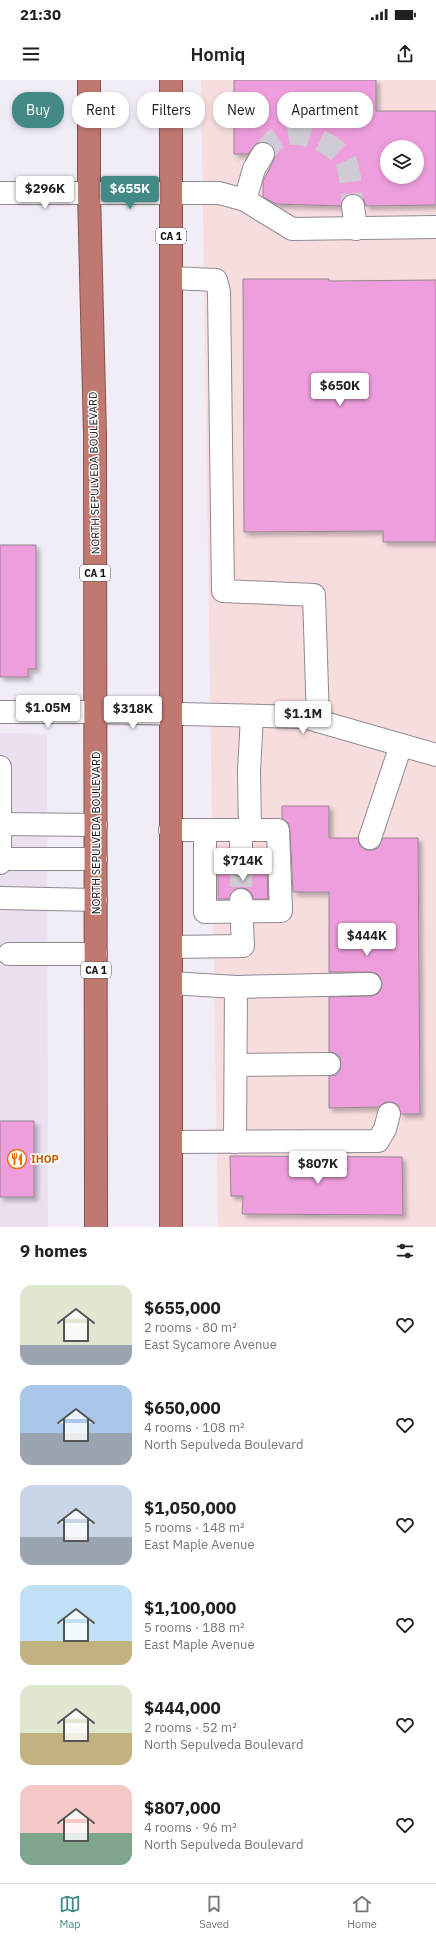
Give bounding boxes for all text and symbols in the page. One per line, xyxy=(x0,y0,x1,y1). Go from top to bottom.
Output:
text: 21:30 xyxy=(20,5,61,24)
icon: menu xyxy=(20,43,42,65)
text: Homiq xyxy=(191,43,245,66)
icon: share xyxy=(394,43,416,65)
chip: Buy xyxy=(12,92,64,128)
chip: Rent xyxy=(72,92,129,128)
chip: Filters xyxy=(137,92,205,128)
chip: New xyxy=(213,92,269,128)
chip: Apartment xyxy=(277,92,373,128)
map controls xyxy=(380,140,424,184)
button: layers xyxy=(380,140,424,184)
pin: $296K xyxy=(17,176,73,210)
pin: $655K xyxy=(102,176,158,210)
text: $296K xyxy=(25,180,65,197)
text: $655K xyxy=(110,180,150,197)
road number: CA 1 xyxy=(156,228,186,244)
pin: $650K xyxy=(312,373,368,407)
text: $650K xyxy=(320,377,360,394)
street label: NORTH SEPULVEDA BOULEVARD xyxy=(86,392,102,554)
road number: CA 1 xyxy=(80,565,110,581)
pin: $1.05M xyxy=(15,695,81,729)
pin: $318K xyxy=(105,696,161,730)
text: $1.05M xyxy=(25,699,71,716)
text: $318K xyxy=(113,700,153,717)
pin: $1.1M xyxy=(275,701,331,735)
text: $1.1M xyxy=(284,705,322,722)
street label: NORTH SEPULVEDA BOULEVARD xyxy=(89,752,103,914)
pin: $714K xyxy=(215,848,271,882)
text: $714K xyxy=(223,852,263,869)
pin: $444K xyxy=(339,923,395,957)
text: $444K xyxy=(347,927,387,944)
road number: CA 1 xyxy=(81,962,111,978)
restaurant icon: IHOP xyxy=(6,1148,28,1170)
pin: $807K xyxy=(290,1151,346,1185)
place label: IHOP xyxy=(31,1152,59,1166)
text: $807K xyxy=(298,1155,338,1172)
text: 9 homes xyxy=(20,1240,87,1262)
icon: filters xyxy=(394,1240,416,1262)
text: $655,000 xyxy=(144,1297,221,1319)
icon: home xyxy=(52,1301,100,1349)
icon: heart xyxy=(394,1314,416,1336)
text: 2 rooms · 80 m² xyxy=(144,1319,237,1336)
text: East Sycamore Avenue xyxy=(144,1336,277,1353)
text: $650,000 xyxy=(144,1397,221,1419)
icon: home xyxy=(52,1401,100,1449)
icon: heart xyxy=(394,1414,416,1436)
text: 4 rooms · 108 m² xyxy=(144,1419,245,1436)
text: North Sepulveda Boulevard xyxy=(144,1436,303,1453)
text: $1,050,000 xyxy=(144,1497,236,1519)
icon: home xyxy=(52,1501,100,1549)
icon: heart xyxy=(394,1514,416,1536)
text: 5 rooms · 148 m² xyxy=(144,1519,245,1536)
text: East Maple Avenue xyxy=(144,1536,255,1553)
text: $1,100,000 xyxy=(144,1597,236,1619)
icon: home xyxy=(52,1601,100,1649)
icon: heart xyxy=(394,1614,416,1636)
text: 5 rooms · 188 m² xyxy=(144,1619,245,1636)
text: East Maple Avenue xyxy=(144,1636,255,1653)
text: $444,000 xyxy=(144,1697,221,1719)
icon: home xyxy=(52,1701,100,1749)
icon: heart xyxy=(394,1714,416,1736)
text: 2 rooms · 52 m² xyxy=(144,1719,237,1736)
text: North Sepulveda Boulevard xyxy=(144,1736,303,1753)
text: $807,000 xyxy=(144,1797,221,1819)
icon: home xyxy=(52,1801,100,1849)
icon: heart xyxy=(394,1814,416,1836)
text: 4 rooms · 96 m² xyxy=(144,1819,237,1836)
text: North Sepulveda Boulevard xyxy=(144,1836,303,1853)
tab: Map xyxy=(59,1893,81,1931)
tab: Saved xyxy=(199,1893,229,1931)
tab: Home xyxy=(347,1893,377,1931)

